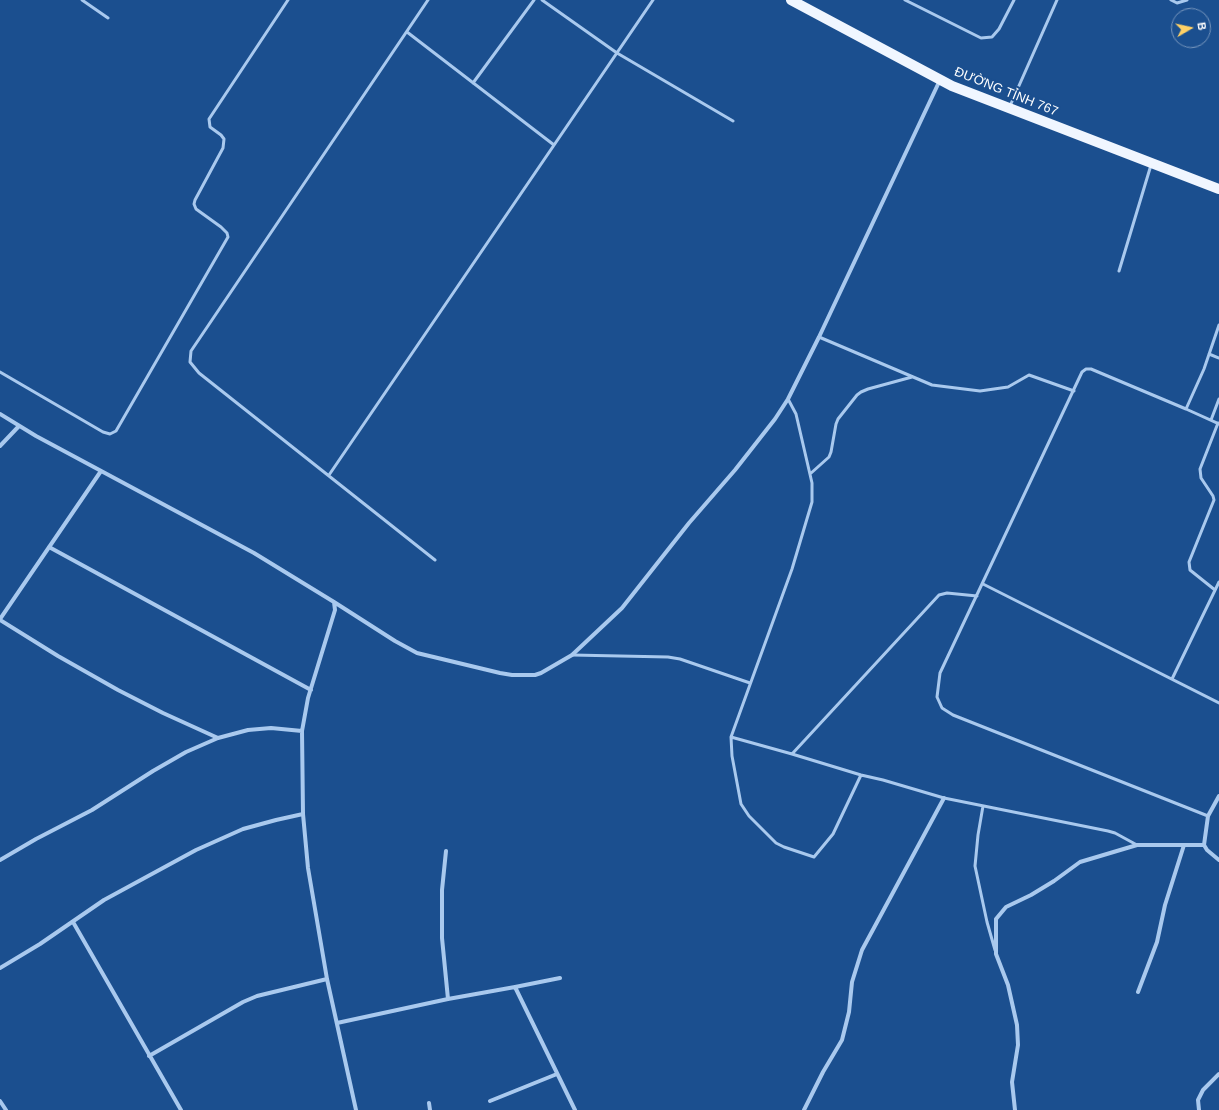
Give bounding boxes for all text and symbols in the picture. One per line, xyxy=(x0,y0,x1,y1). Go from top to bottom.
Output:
north arrow xyxy=(1171,8,1211,48)
text: B xyxy=(1195,21,1208,31)
street label: ĐƯỜNG TỈNH 767 xyxy=(952,64,1060,120)

